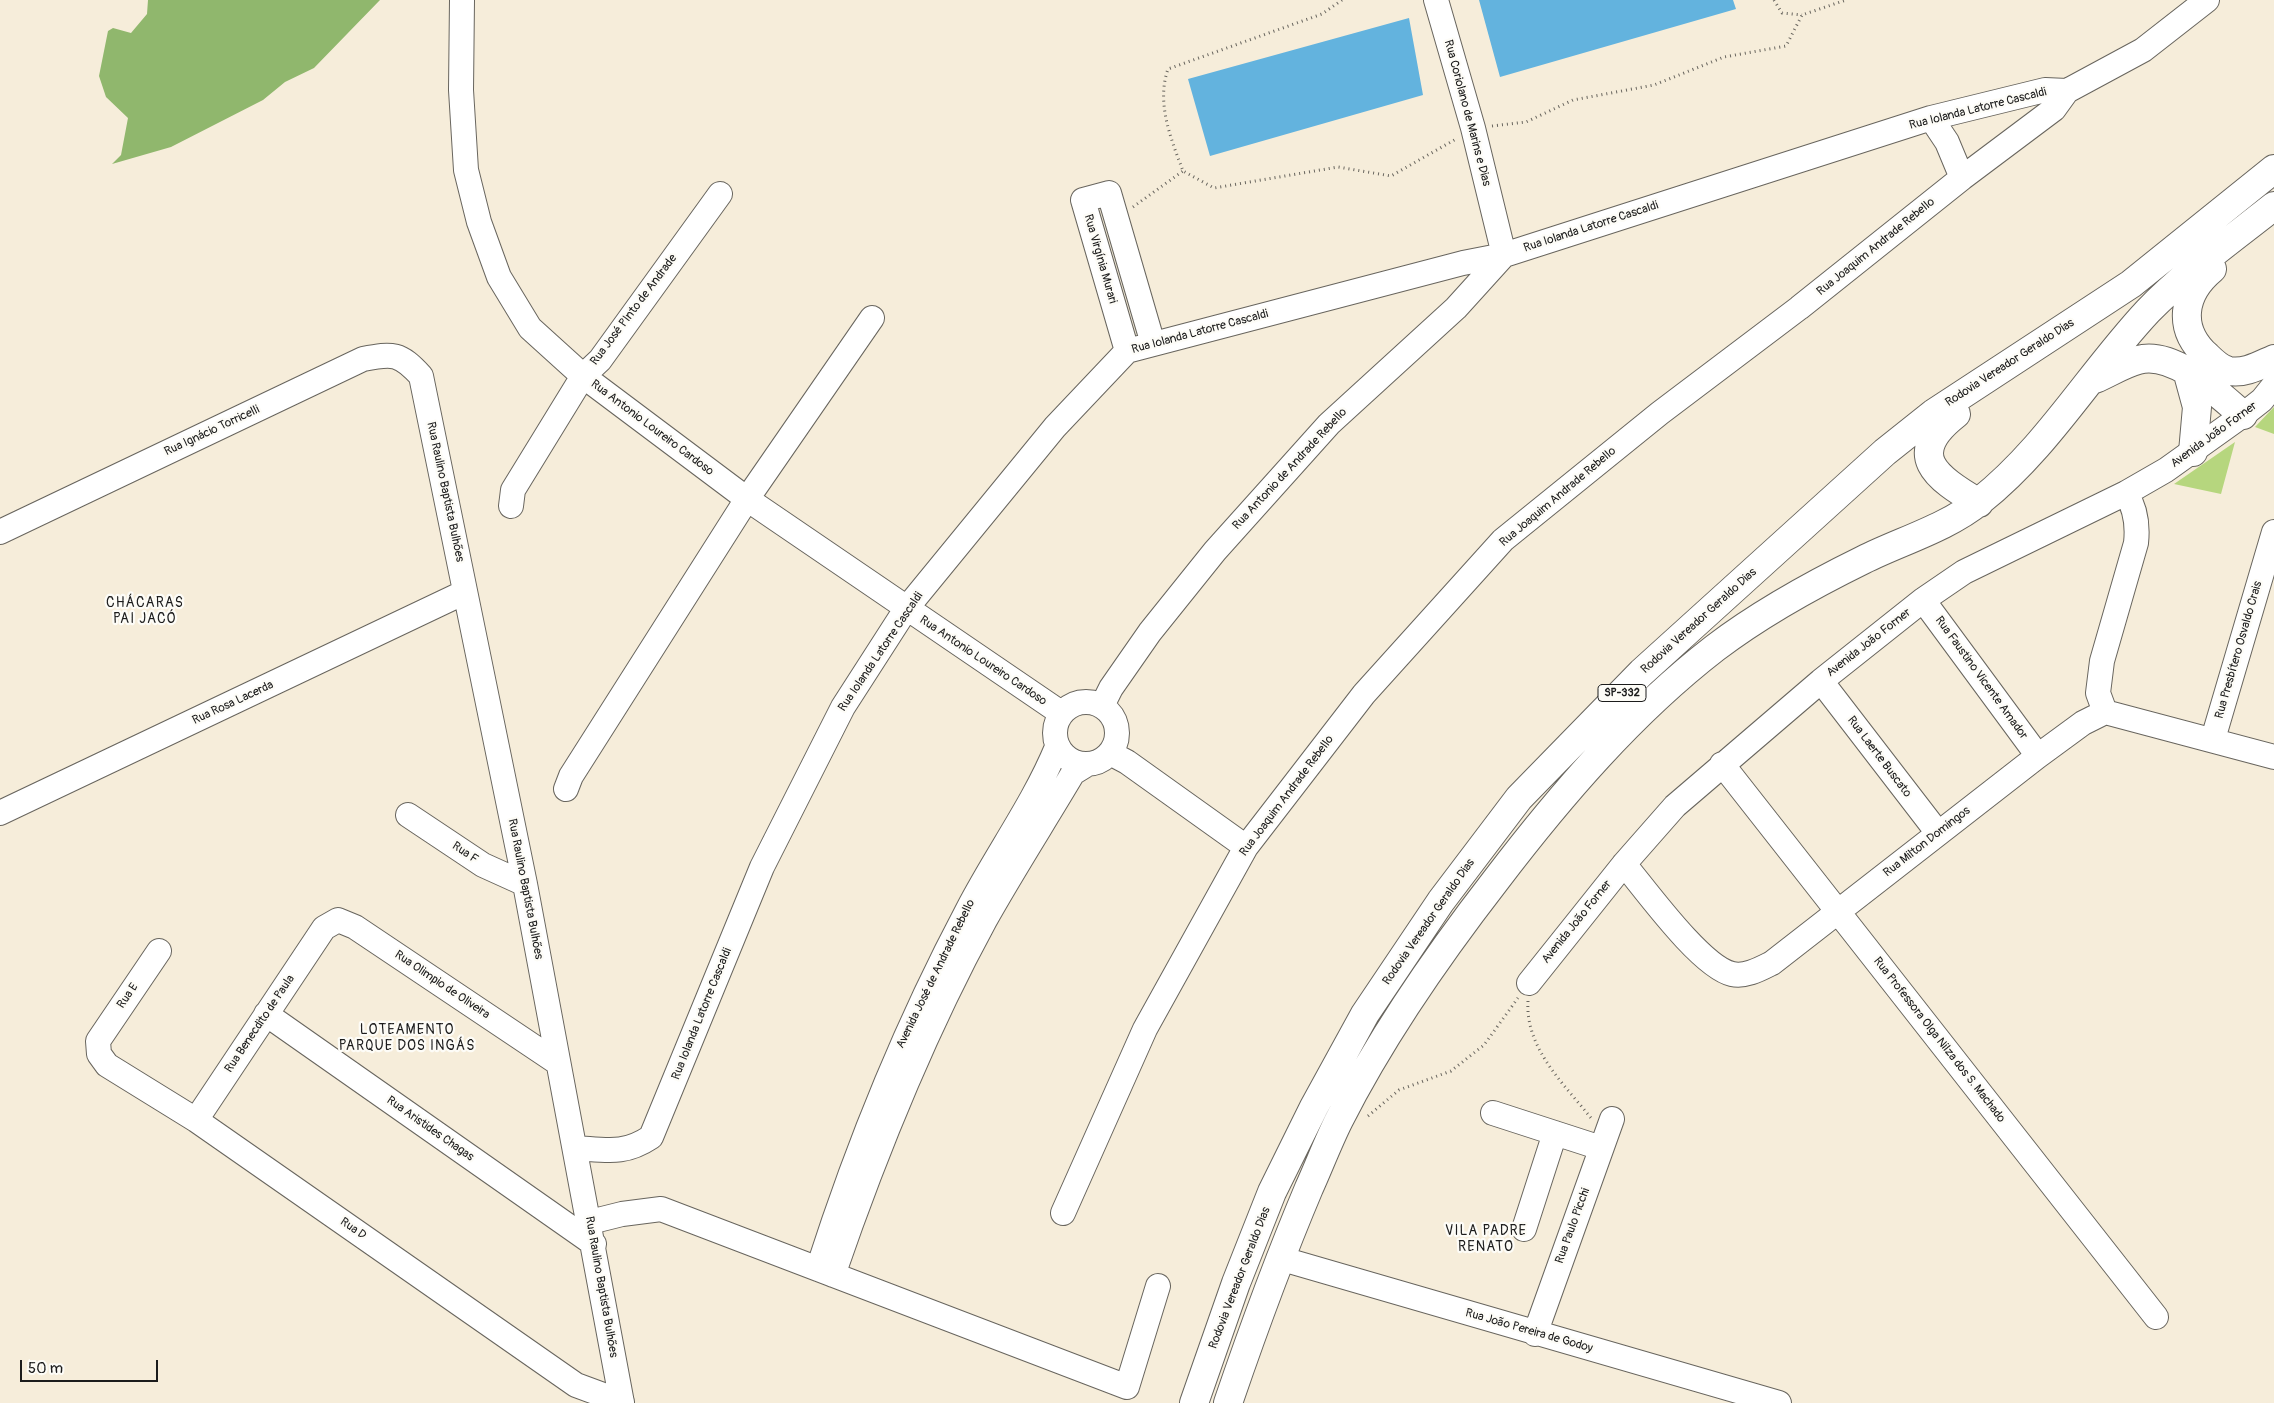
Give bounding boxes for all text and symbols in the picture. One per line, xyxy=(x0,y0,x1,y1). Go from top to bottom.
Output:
street label: Rua Coriolano de Marins e Dias xyxy=(1441,38,1493,188)
street label: Rua Iolanda Latorre Cascaldi xyxy=(1908,85,2048,133)
street label: Rua Joaquim Andrade Rebello xyxy=(1814,195,1938,299)
street label: Rua Iolanda Latorre Cascaldi xyxy=(1522,198,1660,256)
street label: Rua Virgínia Murari xyxy=(1080,213,1120,305)
street label: Rua José PInto de Andrade xyxy=(588,252,680,368)
street label: Rua Iolanda Latorre Cascaldi xyxy=(1130,307,1270,357)
street label: Rodovia Vereador Geraldo Dias xyxy=(1943,316,2077,410)
street label: Rua Antonio Loureiro Cardoso xyxy=(588,377,716,479)
street label: Avenida João Forner xyxy=(2168,399,2260,471)
street label: Rua Ignácio Torricelli xyxy=(162,403,262,459)
street label: Rua Antonio de Andrade Rebello xyxy=(1230,405,1350,533)
street label: Rua Raulino Baptista Bulhões xyxy=(423,421,467,563)
street label: Rua Joaquim Andrade Rebello xyxy=(1497,444,1619,550)
street label: Rodovia Vereador Geraldo Dias xyxy=(1638,565,1760,677)
street label: Rua Presbítero Osvaldo Crais xyxy=(2212,580,2266,720)
street label: Rua Iolanda Latorre Cascaldi xyxy=(836,590,926,714)
district label: CHÁCARAS PAI JACÓ xyxy=(105,595,185,628)
street label: Avenida João Forner xyxy=(1824,606,1914,680)
street label: Rua Antonio Loureiro Cardoso xyxy=(917,613,1049,709)
street label: Rua Faustino Vicente Amador xyxy=(1931,614,2031,742)
street label: Rua Rosa Lacerda xyxy=(190,678,276,728)
road number: SP-332 xyxy=(1598,684,1646,701)
street label: Rua Laerte Buscato xyxy=(1844,714,1914,800)
street label: Rua Joaquim Andrade Rebello xyxy=(1237,733,1337,859)
street label: Rua Milton Domingos xyxy=(1881,804,1973,880)
street label: Rua Raulino Baptista Bulhões xyxy=(504,817,546,961)
street label: Rua F xyxy=(449,839,481,867)
street label: Rodovia Vereador Geraldo Dias xyxy=(1380,856,1478,988)
street label: Avenida João Forner xyxy=(1539,877,1615,967)
street label: Avenida José de Andrade Rebello xyxy=(894,897,978,1051)
street label: Rua Iolanda Latorre Cascaldi xyxy=(669,946,735,1082)
street label: Rua Olimpio de Oliveira xyxy=(392,948,492,1022)
street label: Rua Professora Olga Nilza dos S. Machado xyxy=(1870,954,2008,1126)
street label: Rua Benecdito de Paula xyxy=(222,972,298,1076)
street label: Rua E xyxy=(114,981,142,1011)
district label: LOTEAMENTO PARQUE DOS INGÁS xyxy=(337,1022,477,1054)
street label: Rua Aristides Chagas xyxy=(384,1094,476,1164)
street label: Rua Paulo Picchi xyxy=(1553,1186,1593,1266)
street label: Rodovia Vereador Geraldo Dias xyxy=(1206,1205,1274,1351)
street label: Rua D xyxy=(337,1215,369,1243)
street label: Rua Raulino Baptista Bulhões xyxy=(581,1215,621,1359)
district label: VILA PADRE RENATO xyxy=(1444,1223,1528,1256)
street label: Rua João Pereira de Godoy xyxy=(1464,1306,1594,1356)
scale bar xyxy=(22,1350,160,1382)
text: 50 m xyxy=(28,1359,63,1378)

